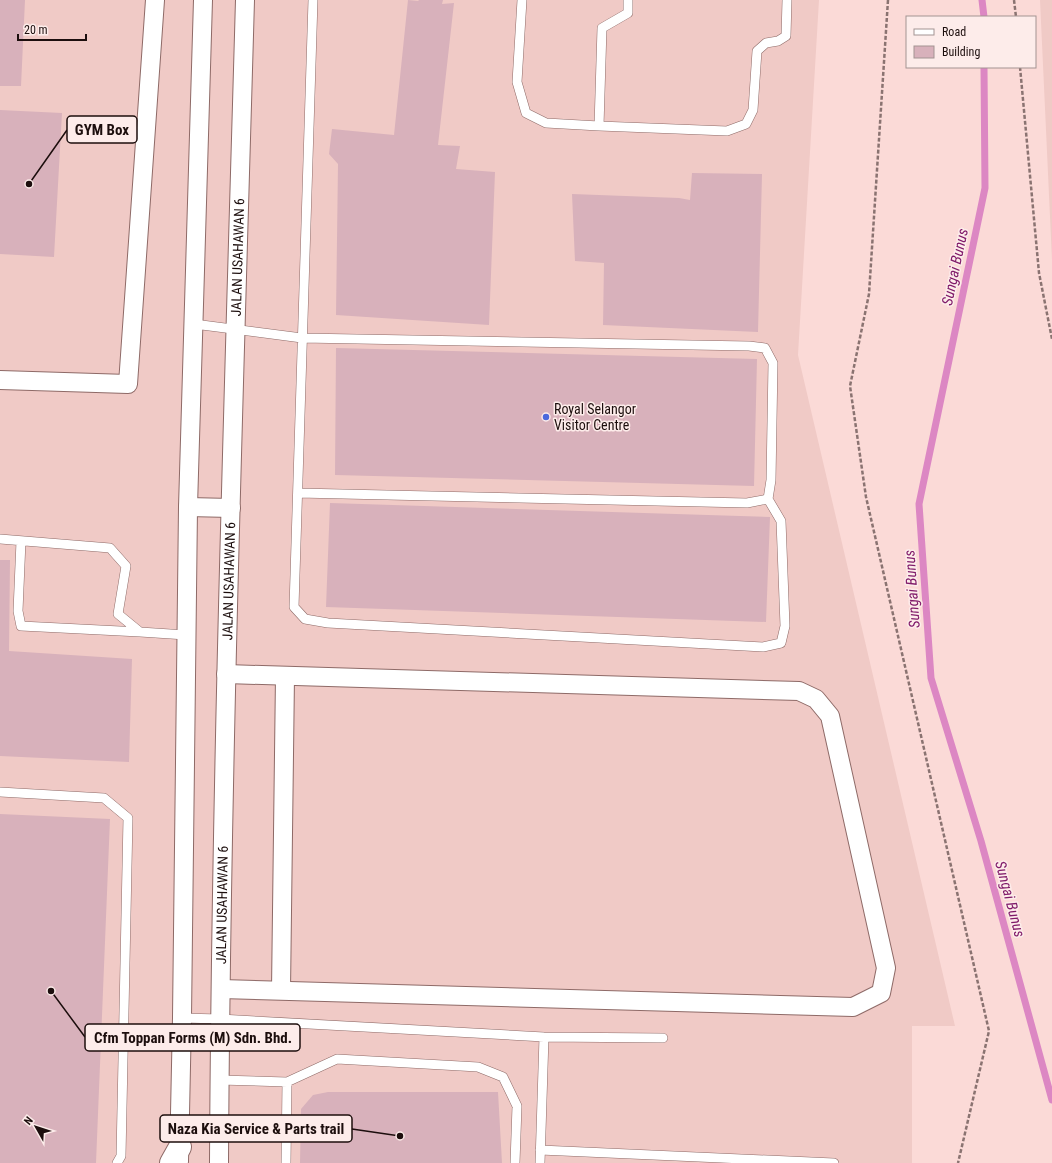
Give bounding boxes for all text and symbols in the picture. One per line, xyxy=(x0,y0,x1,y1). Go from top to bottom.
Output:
scale bar xyxy=(18,16,86,42)
legend xyxy=(906,16,1036,68)
text: 20 m xyxy=(24,23,48,37)
text: Road xyxy=(942,25,966,39)
text: Building xyxy=(942,45,980,59)
callout: GYM Box xyxy=(67,116,137,143)
text: GYM Box xyxy=(75,121,129,139)
street label: JALAN USAHAWAN 6 xyxy=(228,198,247,317)
water label: Sungai Bunus xyxy=(938,227,972,307)
place label: Royal Selangor Visitor Centre xyxy=(554,401,636,433)
marker: Royal Selangor Visitor Centre xyxy=(541,412,551,422)
street label: JALAN USAHAWAN 6 xyxy=(219,522,238,640)
water label: Sungai Bunus xyxy=(900,549,924,629)
street label: JALAN USAHAWAN 6 xyxy=(213,846,231,964)
water label: Sungai Bunus xyxy=(991,859,1029,939)
callout: Cfm Toppan Forms (M) Sdn. Bhd. xyxy=(85,1024,300,1051)
text: Cfm Toppan Forms (M) Sdn. Bhd. xyxy=(94,1029,292,1047)
north arrow xyxy=(16,1107,56,1147)
text: N xyxy=(21,1114,36,1128)
callout: Naza Kia Service & Parts trail xyxy=(160,1115,352,1142)
text: Naza Kia Service & Parts trail xyxy=(168,1120,344,1138)

